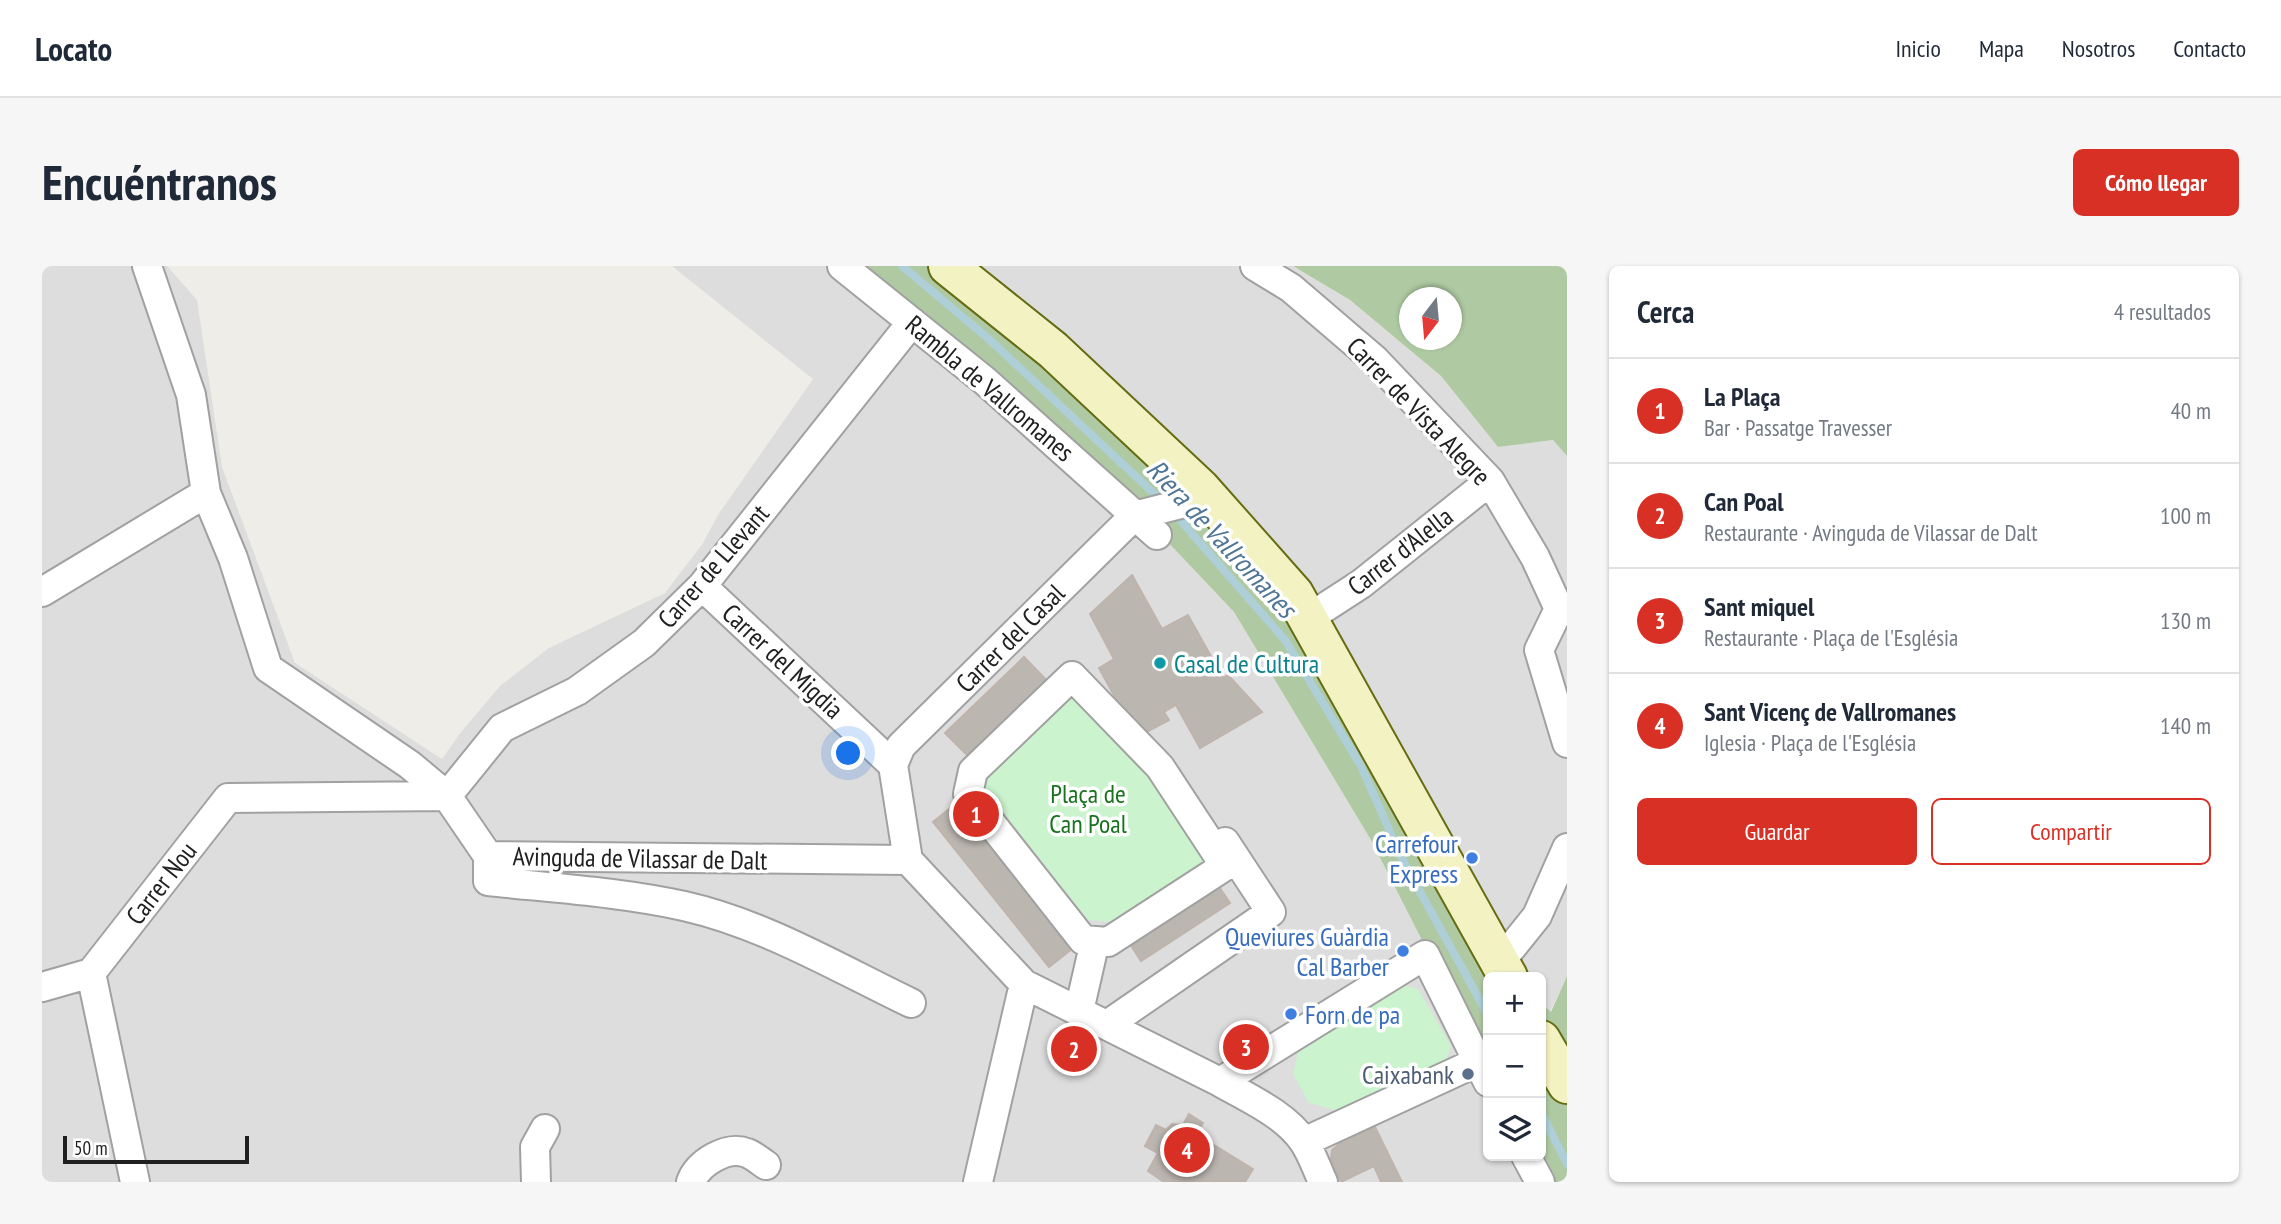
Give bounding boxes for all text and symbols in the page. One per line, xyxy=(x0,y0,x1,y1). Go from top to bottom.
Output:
text: Locato xyxy=(35,27,112,70)
text: Inicio xyxy=(1895,33,1941,64)
text: Mapa xyxy=(1979,33,2024,64)
text: Nosotros xyxy=(2062,33,2135,64)
text: Contacto xyxy=(2173,33,2246,64)
button: Cómo llegar xyxy=(2073,149,2239,216)
text: Encuéntranos xyxy=(42,150,277,214)
north arrow xyxy=(1399,287,1462,350)
text: Cerca xyxy=(1637,292,1694,331)
text: 4 resultados xyxy=(2114,297,2211,326)
street label: Rambla de Vallromanes xyxy=(899,308,1081,468)
street label: Carrer de Vista Alegre xyxy=(1340,330,1498,492)
text: La Plaça xyxy=(1704,380,1780,413)
text: 1 xyxy=(1655,396,1666,425)
text: 40 m xyxy=(2170,396,2211,425)
text: Bar · Passatge Travesser xyxy=(1704,413,1892,442)
water label: Riera de Vallromanes xyxy=(1139,451,1307,627)
text: Can Poal xyxy=(1704,485,1784,518)
street label: Carrer de Llevant xyxy=(650,497,776,635)
street label: Carrer d'Alella xyxy=(1341,500,1459,602)
text: 2 xyxy=(1655,501,1666,530)
text: 100 m xyxy=(2160,501,2211,530)
text: Restaurante · Avinguda de Vilassar de Dalt xyxy=(1704,518,2038,547)
street label: Carrer del Casal xyxy=(949,577,1071,699)
text: Sant miquel xyxy=(1704,590,1814,623)
street label: Carrer del Migdia xyxy=(715,596,851,726)
text: 3 xyxy=(1655,606,1666,635)
text: 130 m xyxy=(2160,606,2211,635)
text: Restaurante · Plaça de l'Església xyxy=(1704,623,1958,652)
place label: Casal de Cultura xyxy=(1174,647,1319,680)
marker: Casal de Cultura xyxy=(1152,655,1168,671)
text: Sant Vicenç de Vallromanes xyxy=(1704,695,1956,728)
text: 4 xyxy=(1655,711,1666,740)
text: 140 m xyxy=(2160,711,2211,740)
text: Iglesia · Plaça de l'Església xyxy=(1704,728,1916,757)
your location xyxy=(831,736,865,770)
park label: Plaça de Can Poal xyxy=(1049,777,1127,840)
pin: 1 xyxy=(953,788,999,840)
button: Guardar xyxy=(1637,798,1917,865)
button: Compartir xyxy=(1931,798,2211,865)
place label: Carrefour Express xyxy=(1375,827,1458,890)
street label: Carrer Nou xyxy=(118,835,204,931)
street label: Avinguda de Vilassar de Dalt xyxy=(512,839,768,877)
marker: Carrefour Express xyxy=(1464,850,1480,866)
place label: Queviures Guàrdia Cal Barber xyxy=(1225,920,1389,983)
marker: Queviures Guàrdia Cal Barber xyxy=(1395,943,1411,959)
map controls xyxy=(1483,972,1546,1161)
button: + xyxy=(1483,972,1546,1035)
place label: Forn de pa xyxy=(1305,998,1400,1031)
marker: Forn de pa xyxy=(1283,1006,1299,1022)
pin: 3 xyxy=(1223,1021,1269,1073)
pin: 2 xyxy=(1051,1023,1097,1075)
button: − xyxy=(1483,1035,1546,1098)
place label: Caixabank xyxy=(1362,1058,1454,1091)
marker: Caixabank xyxy=(1460,1066,1476,1082)
button: layers xyxy=(1483,1098,1546,1161)
pin: 4 xyxy=(1164,1124,1210,1176)
scale bar xyxy=(63,1133,248,1165)
text: 50 m xyxy=(74,1136,108,1160)

